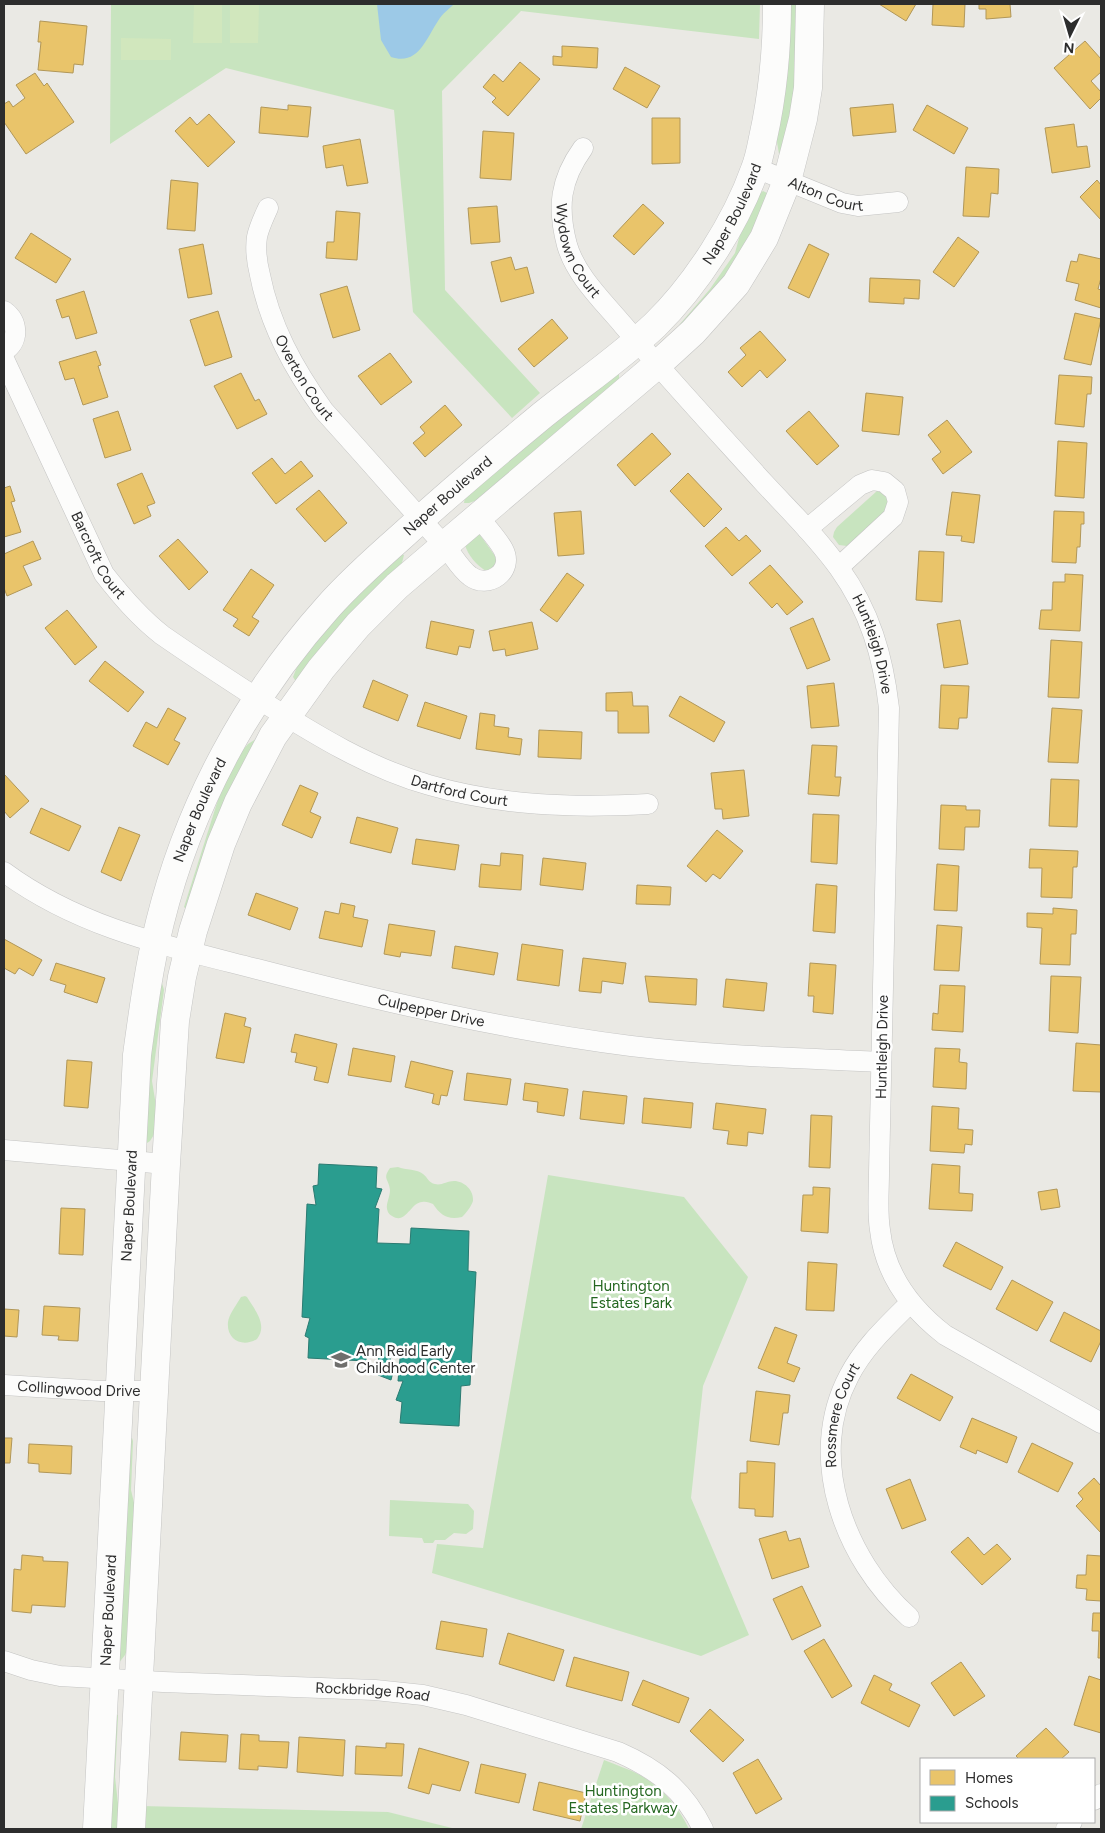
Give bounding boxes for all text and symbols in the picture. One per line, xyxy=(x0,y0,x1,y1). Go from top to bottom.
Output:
north arrow xyxy=(1045,10,1095,60)
text: N xyxy=(1063,39,1075,56)
street label: Naper Boulevard xyxy=(699,161,765,268)
street label: Alton Court xyxy=(786,173,864,215)
street label: Wydown Court xyxy=(552,203,605,302)
street label: Overton Court xyxy=(271,332,338,425)
street label: Naper Boulevard xyxy=(400,452,496,539)
street label: Barcroft Court xyxy=(67,509,130,603)
street label: Huntleigh Drive xyxy=(848,591,896,695)
street label: Naper Boulevard xyxy=(169,755,230,865)
street label: Dartford Court xyxy=(408,771,509,810)
street label: Culpepper Drive xyxy=(376,990,486,1031)
street label: Huntleigh Drive xyxy=(872,995,892,1099)
street label: Naper Boulevard xyxy=(117,1149,141,1262)
park label: Huntington Estates Park xyxy=(590,1277,673,1312)
place label: Ann Reid Early Childhood Center xyxy=(356,1342,475,1377)
school or university icon: Ann Reid Early Childhood Center xyxy=(330,1349,352,1371)
street label: Rossmere Court xyxy=(822,1359,864,1469)
street label: Collingwood Drive xyxy=(17,1377,140,1400)
street label: Naper Boulevard xyxy=(96,1554,120,1667)
street label: Rockbridge Road xyxy=(315,1679,432,1705)
legend xyxy=(920,1758,1095,1823)
text: Homes xyxy=(965,1769,1013,1787)
park label: Huntington Estates Parkway xyxy=(568,1782,678,1817)
text: Schools xyxy=(965,1794,1018,1812)

